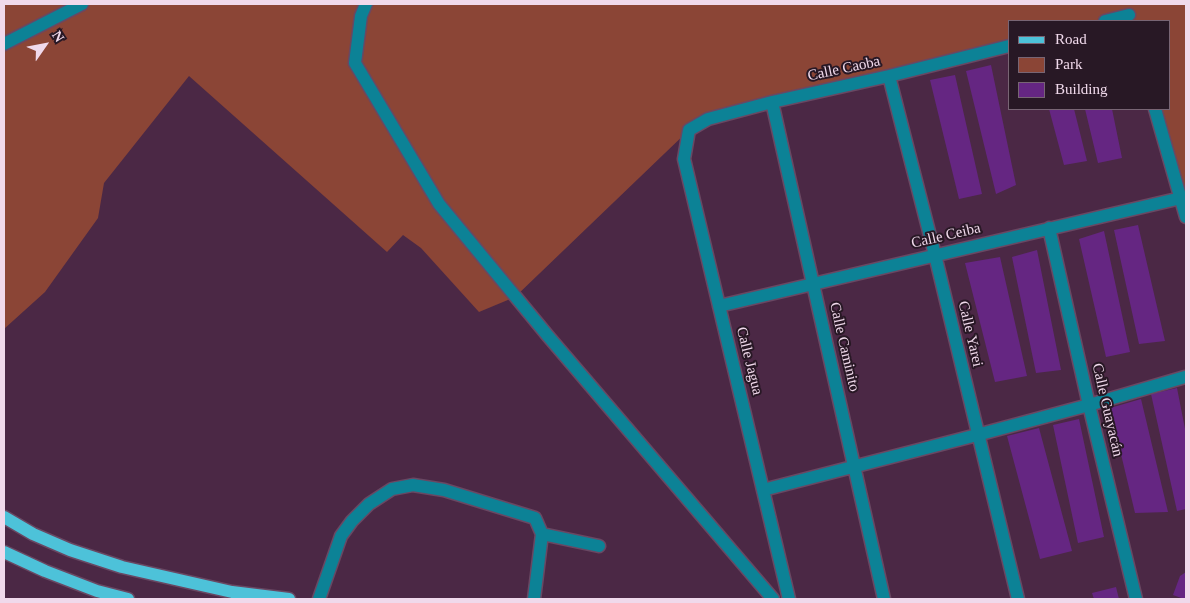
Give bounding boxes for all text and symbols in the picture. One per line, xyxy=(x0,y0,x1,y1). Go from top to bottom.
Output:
north arrow xyxy=(20,20,70,70)
legend xyxy=(1008,20,1170,110)
text: N xyxy=(49,28,67,45)
text: Road xyxy=(1055,31,1087,47)
street label: Calle Caoba xyxy=(806,53,882,85)
text: Park xyxy=(1055,56,1083,72)
text: Building xyxy=(1055,81,1108,97)
street label: Calle Ceiba xyxy=(910,219,982,253)
street label: Calle Yarei xyxy=(954,299,986,369)
street label: Calle Caminito xyxy=(825,301,863,393)
street label: Calle Jagua xyxy=(732,325,766,397)
street label: Calle Guayacán xyxy=(1088,362,1126,458)

